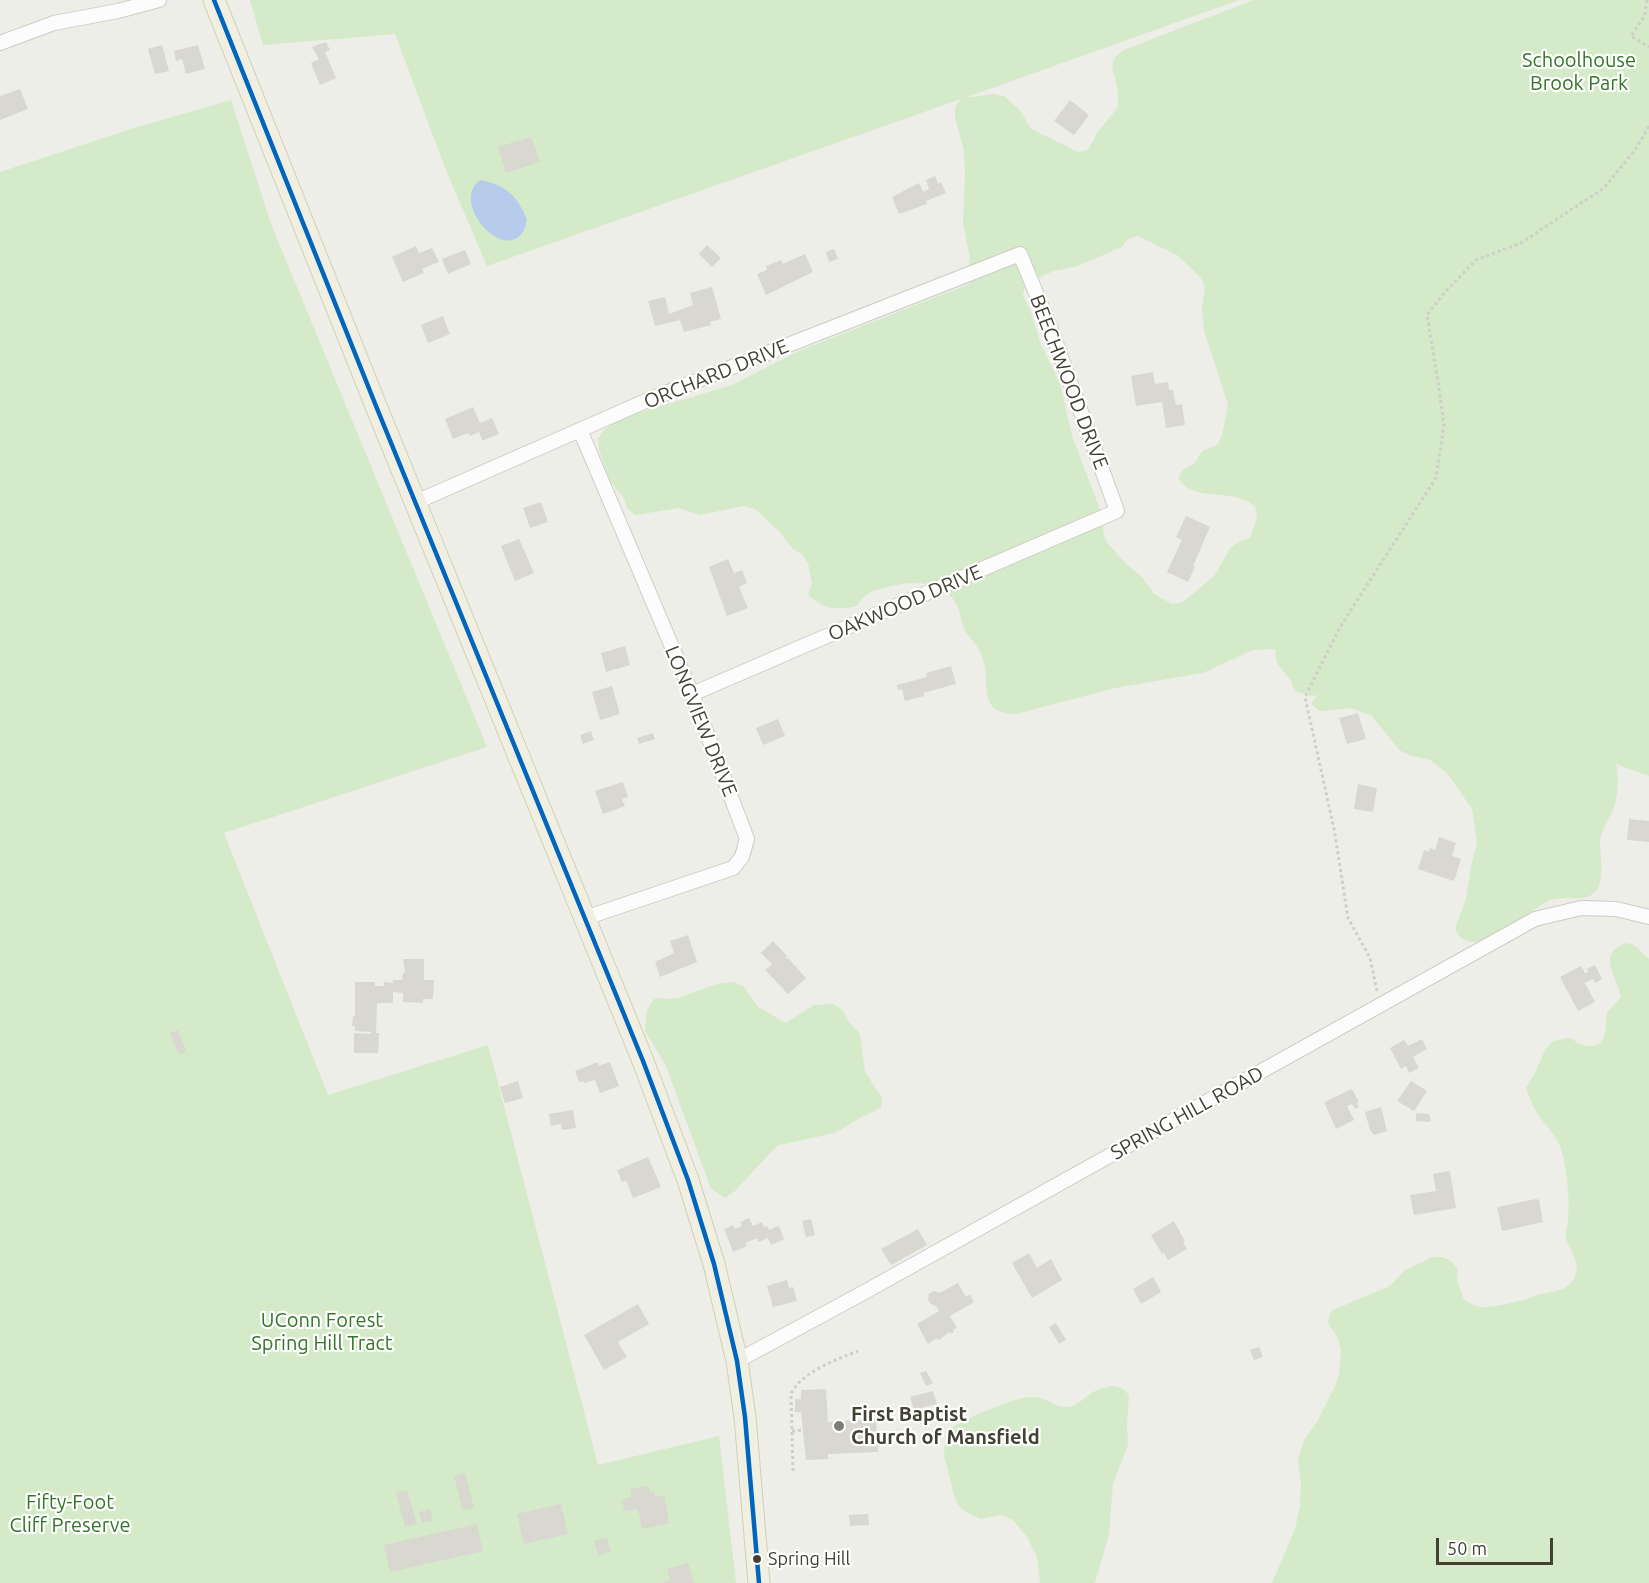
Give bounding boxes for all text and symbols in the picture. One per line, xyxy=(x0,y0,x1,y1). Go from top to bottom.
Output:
park label: Schoolhouse Brook Park xyxy=(1522,48,1636,95)
street label: BEECHWOOD DRIVE xyxy=(1025,291,1113,473)
street label: ORCHARD DRIVE xyxy=(640,334,792,414)
street label: OAKWOOD DRIVE xyxy=(825,560,985,646)
street label: LONGVIEW DRIVE xyxy=(660,642,742,800)
street label: SPRING HILL ROAD xyxy=(1106,1061,1268,1165)
park label: UConn Forest Spring Hill Tract xyxy=(251,1308,393,1355)
place label: First Baptist Church of Mansfield xyxy=(851,1402,1040,1449)
marker: First Baptist Church of Mansfield xyxy=(832,1419,846,1433)
park label: Fifty-Foot Cliff Preserve xyxy=(9,1490,131,1537)
scale bar xyxy=(1439,1526,1556,1564)
text: 50 m xyxy=(1447,1538,1487,1558)
place label: Spring Hill xyxy=(768,1548,850,1570)
marker: Spring Hill xyxy=(751,1553,763,1565)

